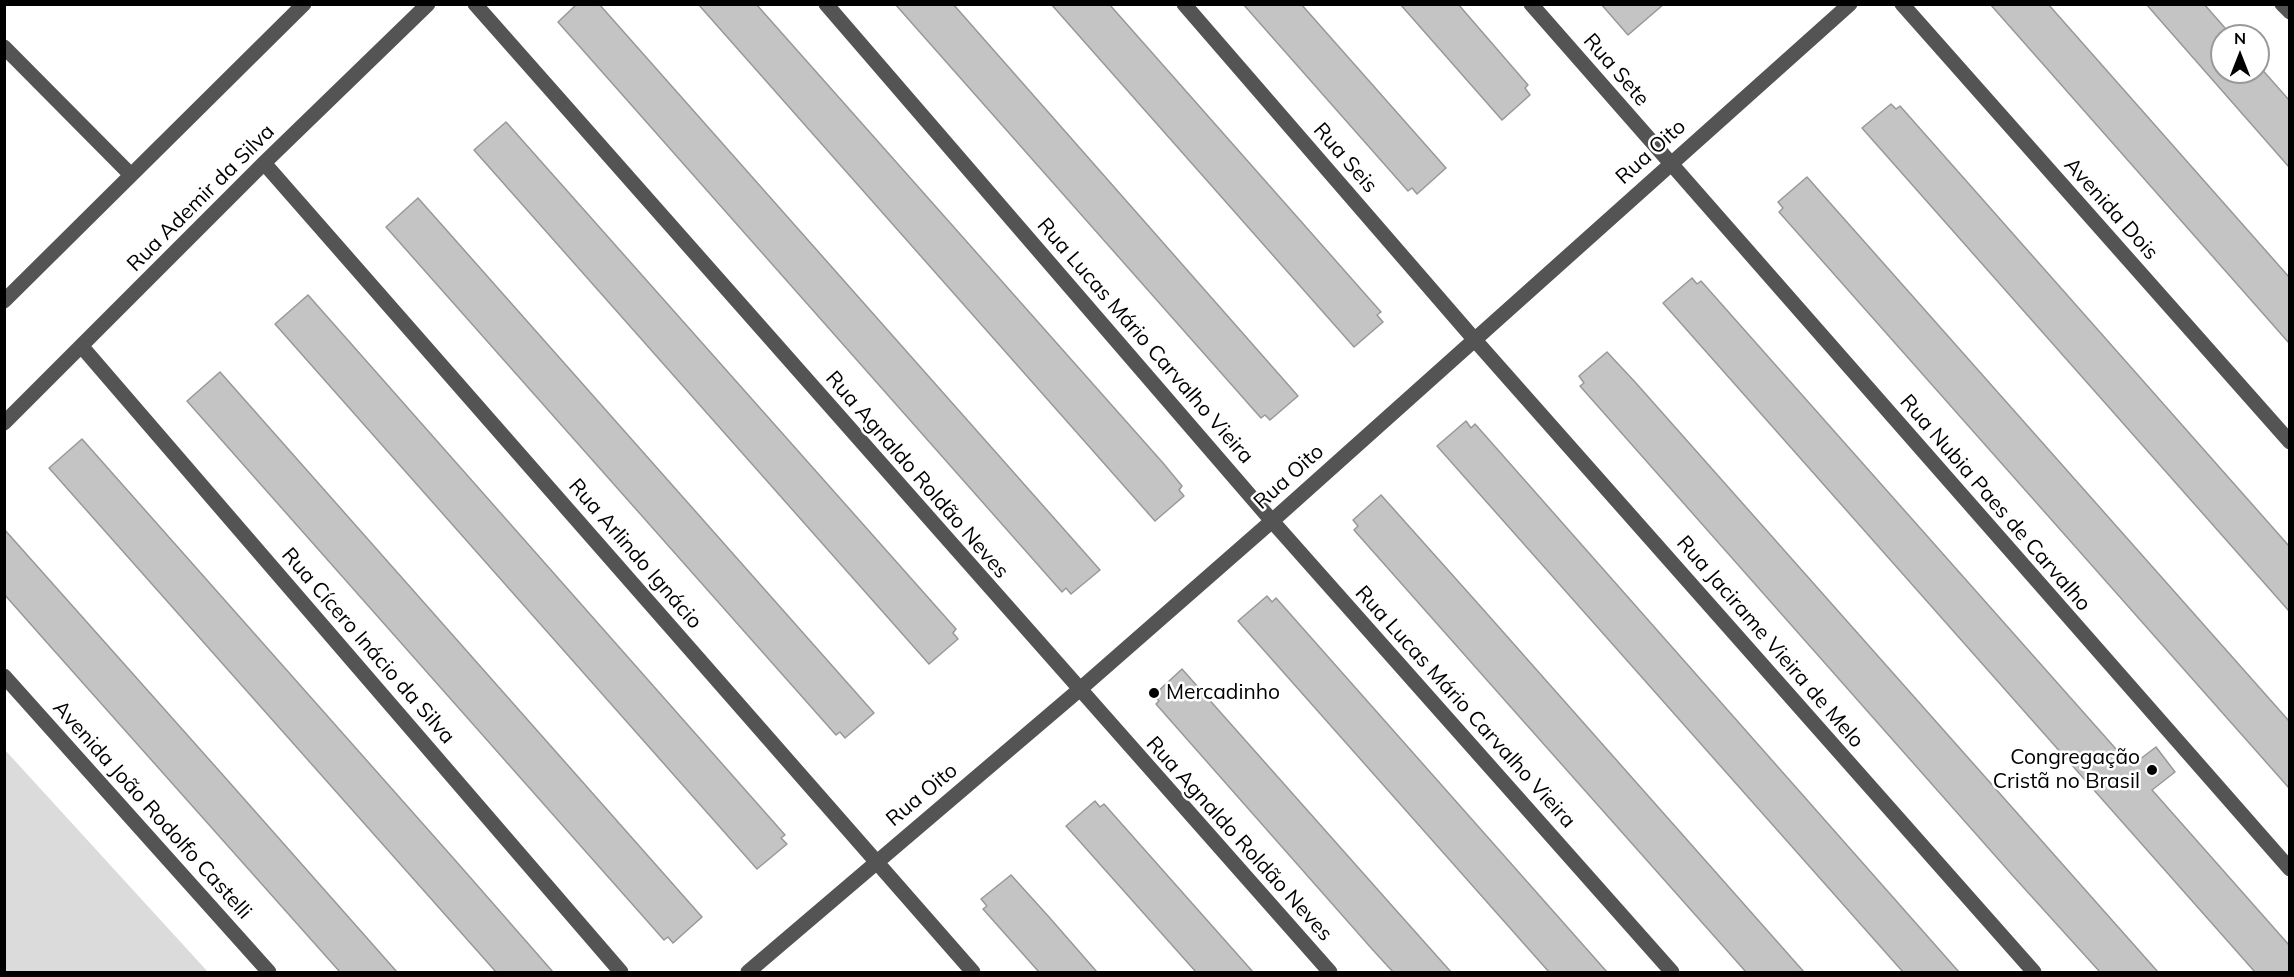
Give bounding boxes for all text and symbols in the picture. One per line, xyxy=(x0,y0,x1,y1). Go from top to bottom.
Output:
north arrow xyxy=(2210,24,2270,84)
text: N xyxy=(2234,28,2246,48)
street label: Rua Sete xyxy=(1578,29,1654,111)
street label: Rua Oito xyxy=(1611,114,1691,190)
street label: Rua Seis xyxy=(1308,118,1382,198)
street label: Rua Ademir da Silva xyxy=(122,119,280,277)
street label: Avenida Dois xyxy=(2059,153,2163,265)
street label: Rua Lucas Mário Carvalho Vieira xyxy=(1032,213,1258,469)
street label: Rua Agnaldo Roldão Neves xyxy=(820,366,1014,584)
street label: Rua Nubia Paes de Carvalho xyxy=(1894,390,2096,616)
street label: Rua Oito xyxy=(1249,439,1329,515)
street label: Rua Arlindo Ignácio xyxy=(563,474,707,634)
street label: Rua Jacirame Vieira de Melo xyxy=(1671,531,1869,753)
street label: Rua Cícero Inácio da Silva xyxy=(276,543,460,749)
street label: Rua Lucas Mário Carvalho Vieira xyxy=(1350,581,1580,833)
place label: Mercadinho xyxy=(1166,680,1280,706)
marker: Mercadinho xyxy=(1147,686,1161,700)
street label: Avenida João Rodolfo Castelli xyxy=(47,696,257,924)
street label: Rua Agnaldo Roldão Neves xyxy=(1140,732,1338,946)
place label: Congregação Cristã no Brasil xyxy=(1993,745,2140,795)
street label: Rua Oito xyxy=(881,758,963,832)
marker: Congregação Cristã no Brasil xyxy=(2145,763,2159,777)

